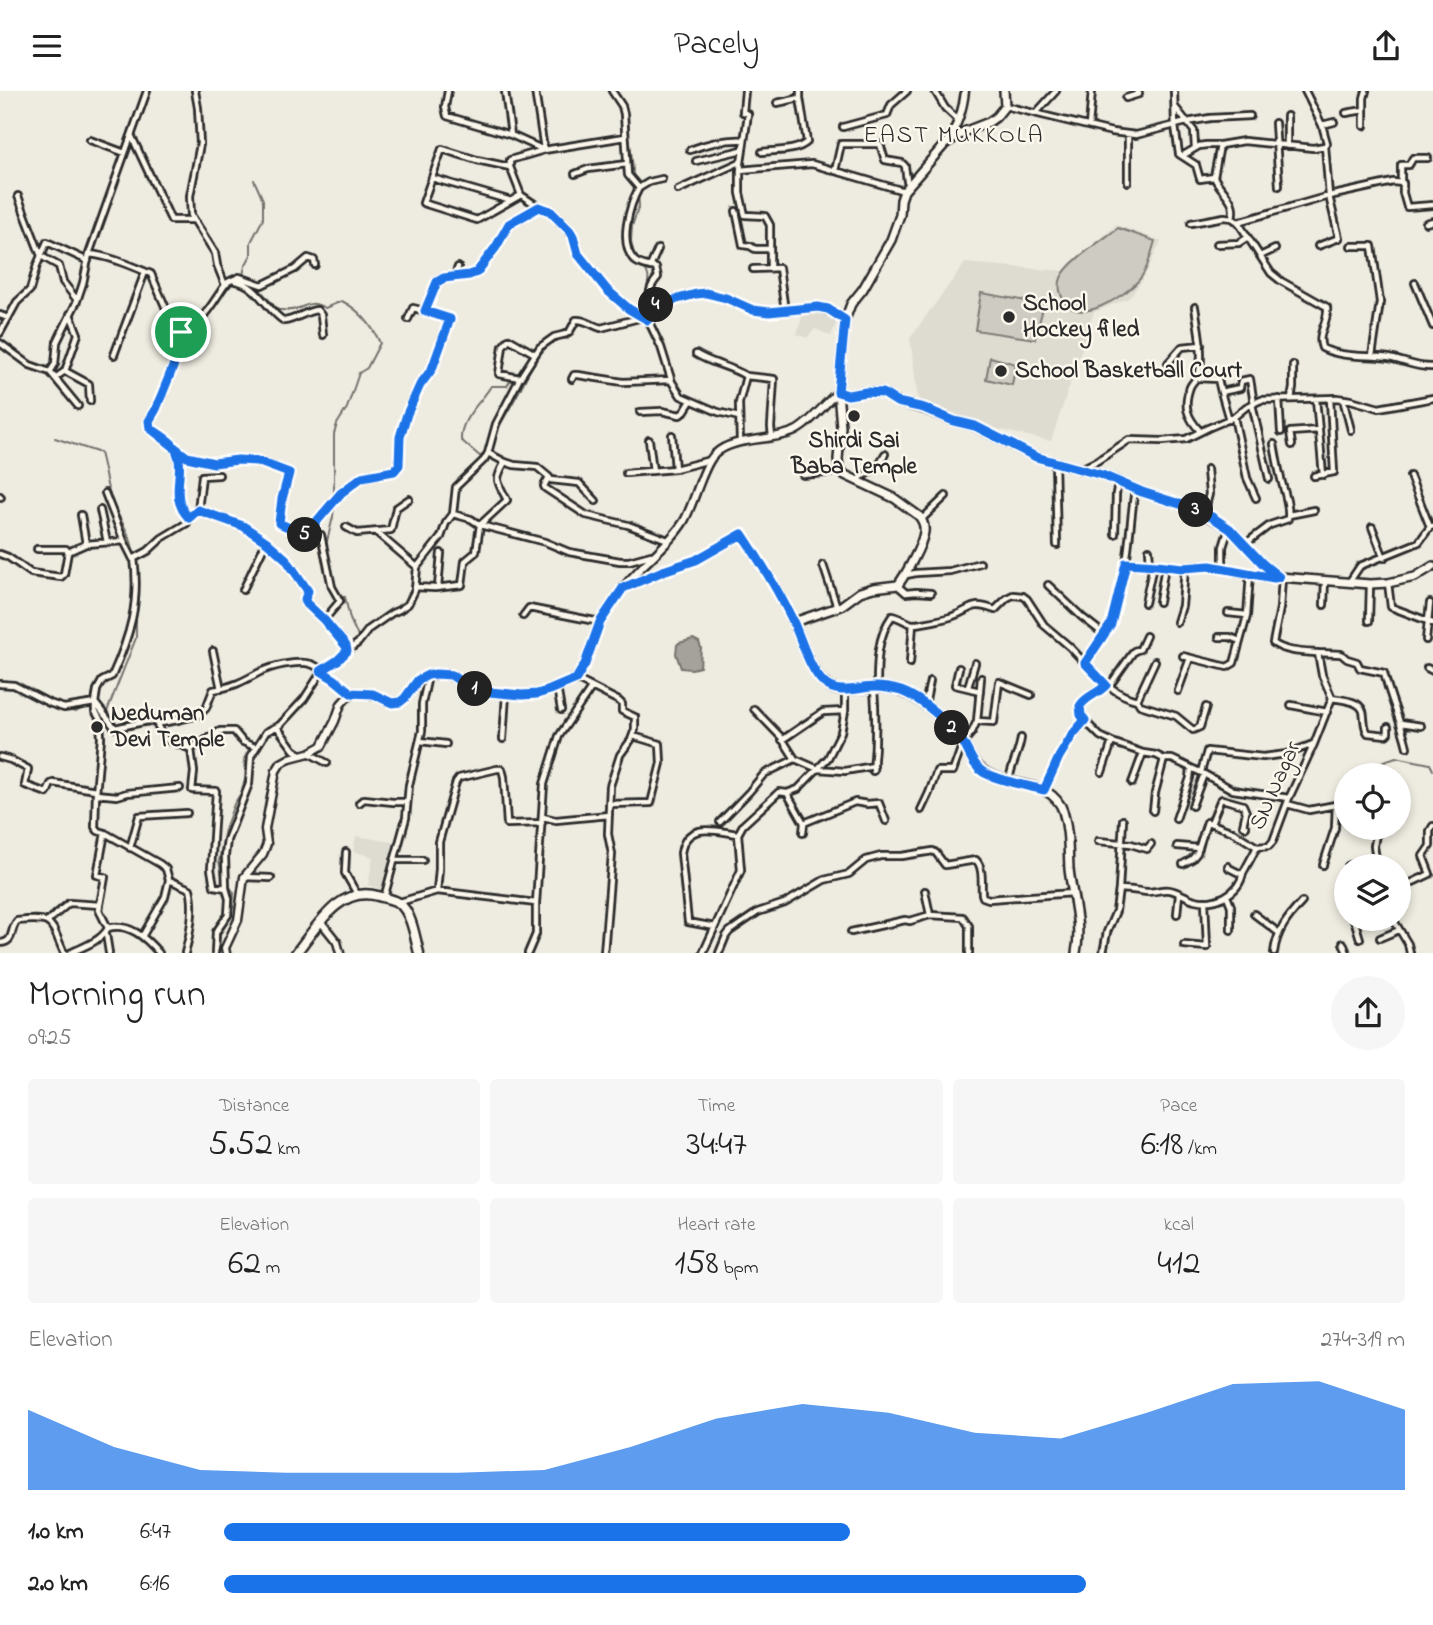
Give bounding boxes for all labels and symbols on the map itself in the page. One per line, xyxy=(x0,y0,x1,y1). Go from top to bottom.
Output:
district label: EAST MUKKOLA xyxy=(864,119,1044,154)
pin: 4 xyxy=(638,287,674,323)
place label: School Hockey filed xyxy=(1023,288,1139,349)
pin xyxy=(151,302,211,362)
marker: School Hockey filed xyxy=(1001,309,1017,325)
place label: School Basketball Court xyxy=(1015,355,1242,388)
marker: School Basketball Court xyxy=(993,363,1009,379)
marker: Shirdi Sai Baba Temple xyxy=(846,408,862,424)
place label: Shirdi Sai Baba Temple xyxy=(790,425,917,484)
pin: 3 xyxy=(1178,493,1214,527)
pin: 5 xyxy=(288,517,322,553)
pin: 1 xyxy=(458,671,492,707)
place label: Neduman Devi Temple xyxy=(110,698,225,757)
pin: 2 xyxy=(934,711,970,745)
marker: Neduman Devi Temple xyxy=(89,719,105,735)
street label: SN Nagar xyxy=(1242,736,1311,836)

